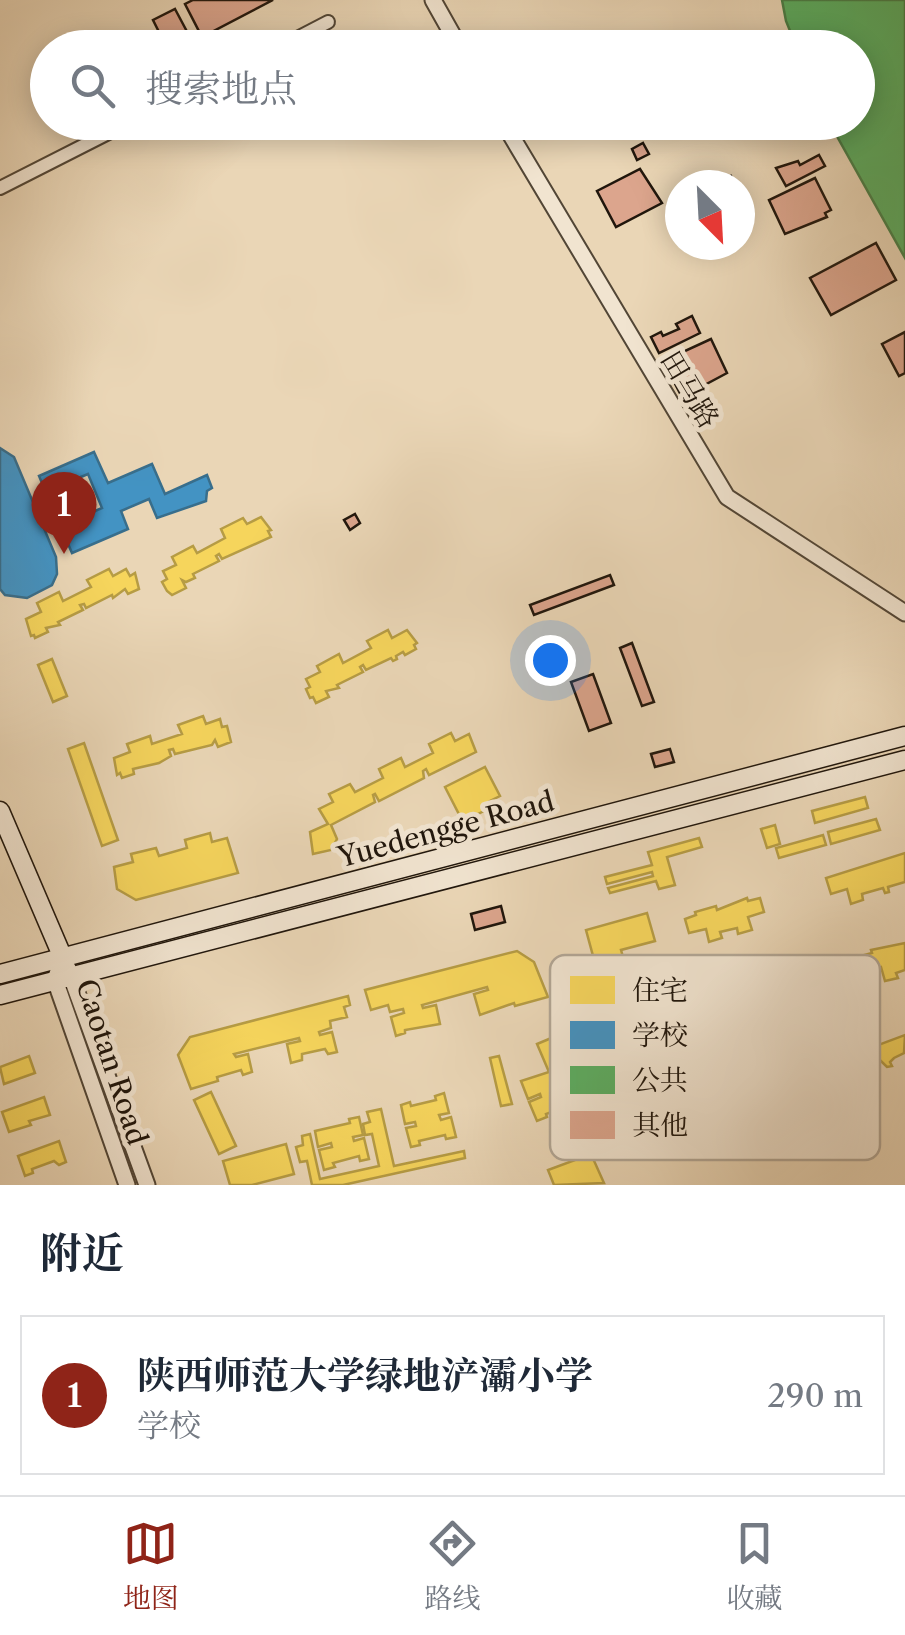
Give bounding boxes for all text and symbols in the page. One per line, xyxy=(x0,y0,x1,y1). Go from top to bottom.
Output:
search box xyxy=(30,30,875,140)
icon: search xyxy=(65,58,120,113)
text: 搜索地点 xyxy=(145,65,297,112)
north arrow xyxy=(665,170,755,260)
street label: 田马路 xyxy=(654,344,726,434)
pin: 1 xyxy=(32,472,96,554)
your location xyxy=(525,635,576,686)
street label: Yuedengge Road xyxy=(333,784,558,874)
legend xyxy=(550,955,880,1160)
text: 住宅 xyxy=(632,973,688,1007)
street label: Caotan Road xyxy=(69,975,155,1149)
text: 学校 xyxy=(632,1018,688,1052)
text: 公共 xyxy=(632,1063,688,1097)
text: 其他 xyxy=(632,1108,688,1142)
text: 附近 xyxy=(40,1227,124,1279)
text: 陕西师范大学绿地浐灞小学 xyxy=(137,1352,593,1399)
text: 1 xyxy=(67,1376,82,1415)
text: 290 m xyxy=(767,1376,863,1415)
text: 学校 xyxy=(137,1406,201,1445)
tab: 地图 xyxy=(123,1516,179,1616)
tab: 路线 xyxy=(424,1516,480,1616)
tab: 收藏 xyxy=(726,1516,782,1616)

